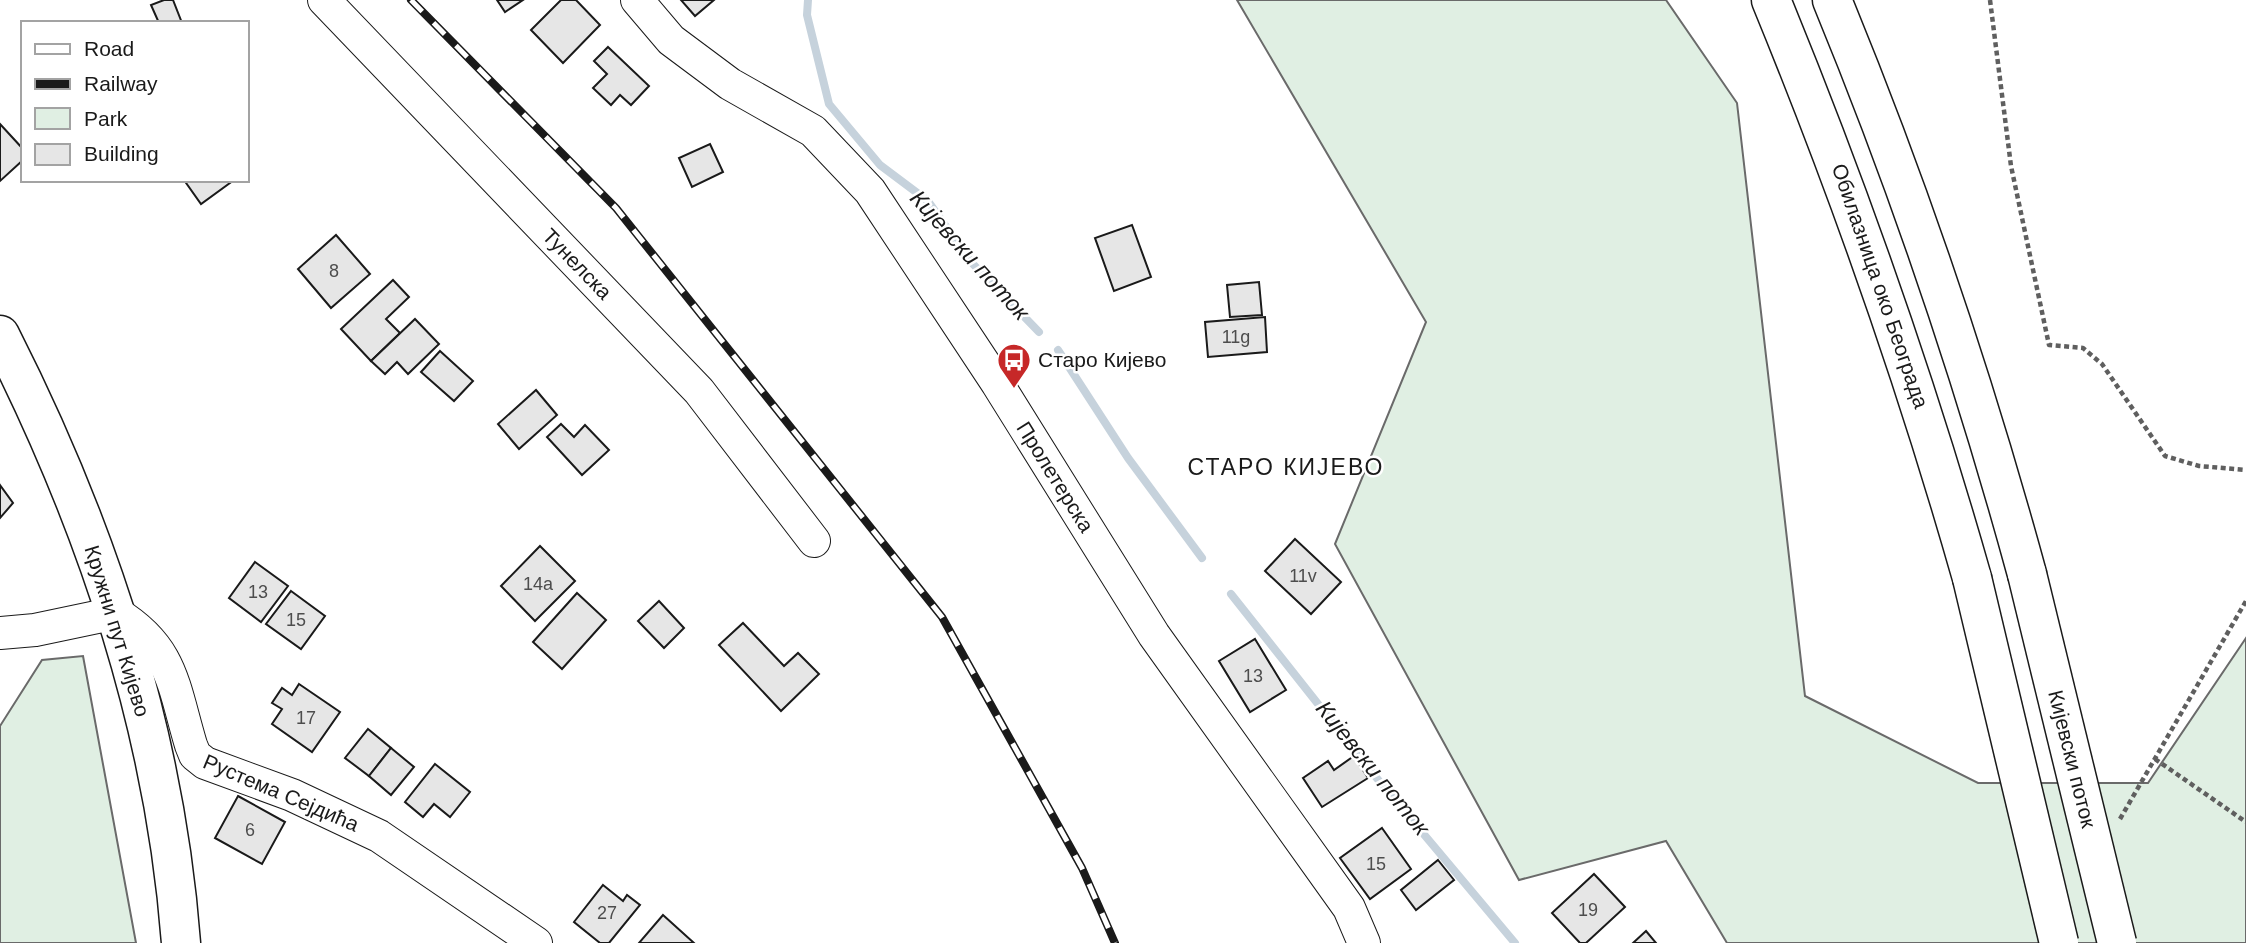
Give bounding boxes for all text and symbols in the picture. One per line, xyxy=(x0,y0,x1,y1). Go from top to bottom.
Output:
legend xyxy=(21,21,248,182)
text: Road xyxy=(84,37,134,60)
text: Railway xyxy=(84,72,158,95)
text: Park xyxy=(84,107,128,130)
text: Building xyxy=(84,142,159,165)
street label: Обилазница око Београда xyxy=(1828,161,1933,411)
water label: Кијевски поток xyxy=(905,185,1036,326)
street label: Тунелска xyxy=(538,224,617,304)
house number: 8 xyxy=(329,261,339,281)
house number: 11g xyxy=(1222,327,1250,347)
bus stop icon: Старо Кијево xyxy=(995,341,1033,390)
place label: Старо Кијево xyxy=(1038,348,1166,371)
street label: Пролетерска xyxy=(1012,417,1099,536)
district label: СТАРО КИЈЕВО xyxy=(1188,454,1384,480)
street label: Кружни пут Кијево xyxy=(80,542,154,719)
house number: 11v xyxy=(1289,566,1317,586)
house number: 14a xyxy=(523,574,554,594)
house number: 13 xyxy=(248,582,268,602)
house number: 15 xyxy=(286,610,306,630)
house number: 13 xyxy=(1243,666,1263,686)
street label: Кијевски поток xyxy=(2044,688,2101,831)
water label: Кијевски поток xyxy=(1311,696,1436,841)
house number: 17 xyxy=(296,708,316,728)
street label: Рустема Сејдића xyxy=(200,749,363,836)
house number: 6 xyxy=(245,820,255,840)
house number: 15 xyxy=(1366,854,1386,874)
house number: 19 xyxy=(1578,900,1598,920)
house number: 27 xyxy=(597,903,617,923)

